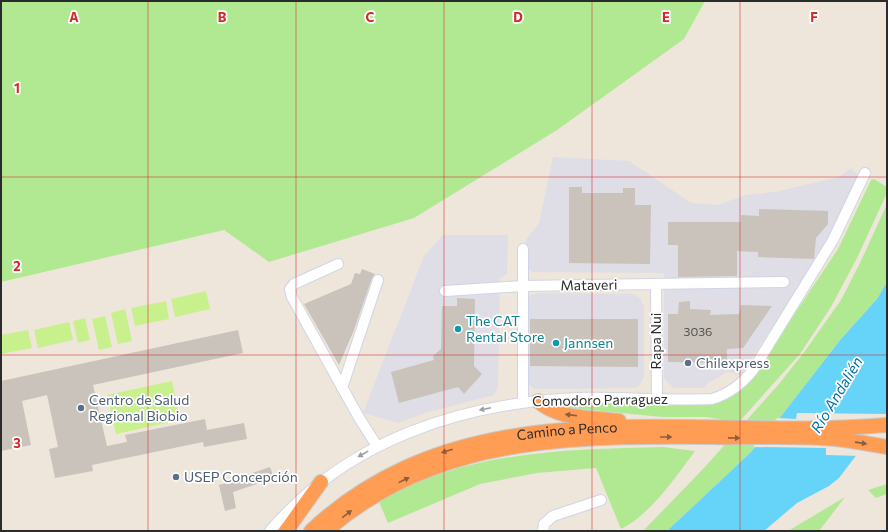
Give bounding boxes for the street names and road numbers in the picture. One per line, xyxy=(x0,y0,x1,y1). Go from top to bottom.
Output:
street label: Mataveri xyxy=(560,276,618,293)
street label: Rapa Nui xyxy=(647,313,664,369)
street label: Comodoro Parraguez xyxy=(532,390,668,409)
street label: Camino a Penco xyxy=(515,418,618,443)

